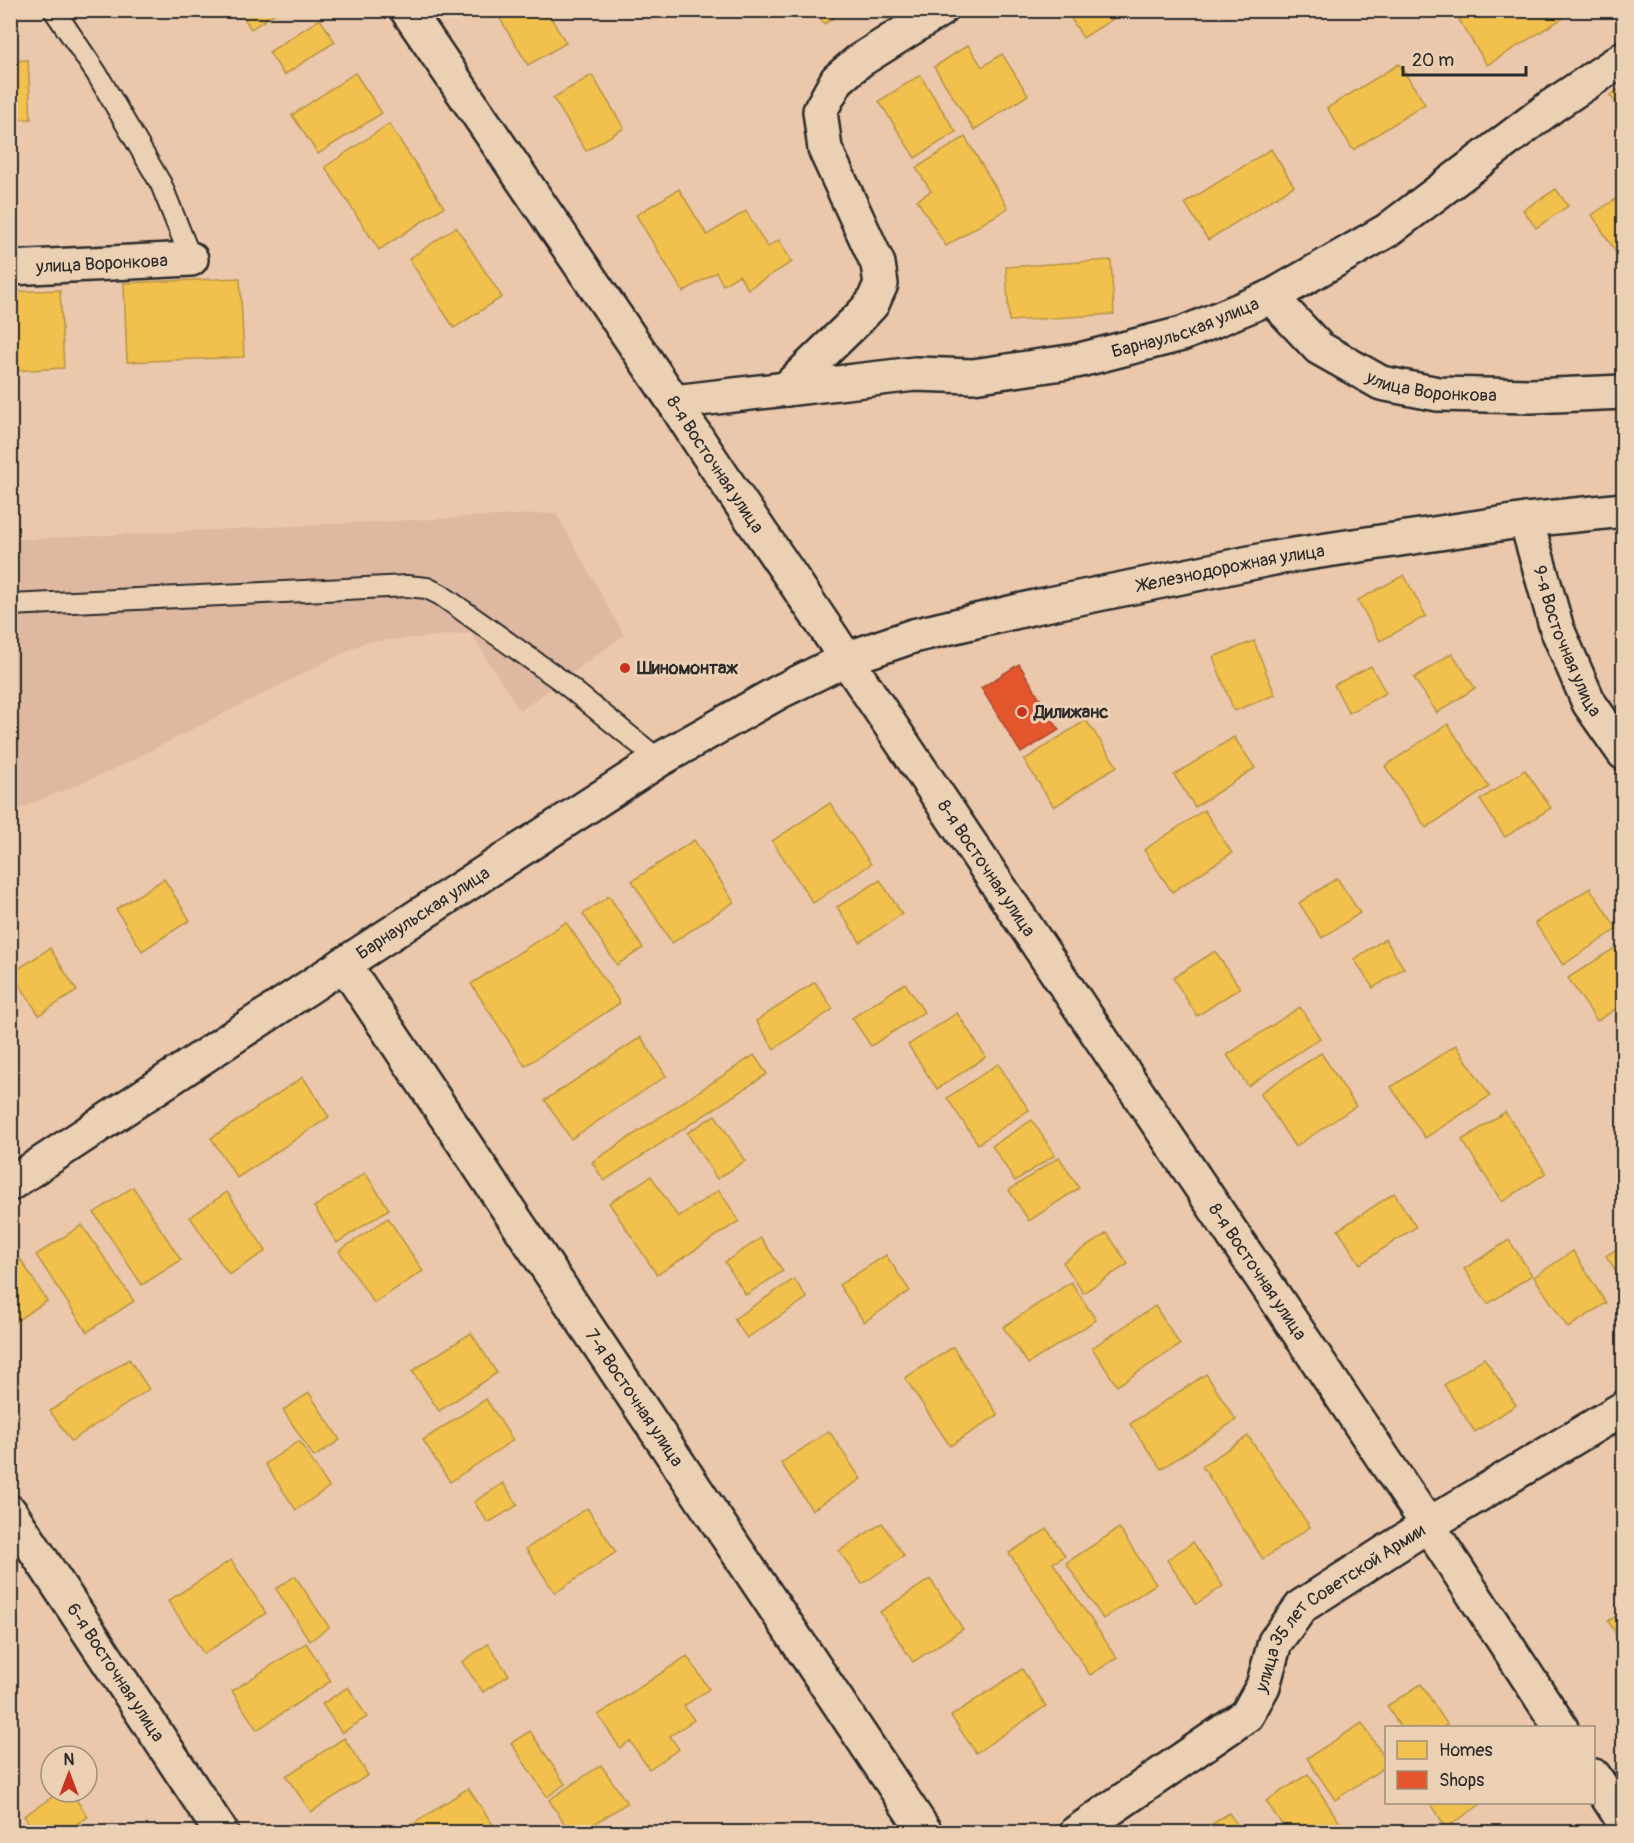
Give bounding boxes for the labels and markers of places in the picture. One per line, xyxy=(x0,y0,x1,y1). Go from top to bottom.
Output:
place label: Шиномонтаж xyxy=(636,657,738,680)
marker: Шиномонтаж xyxy=(618,661,632,675)
place label: Дилижанс xyxy=(1033,701,1108,724)
marker: Дилижанс xyxy=(1015,705,1029,719)

